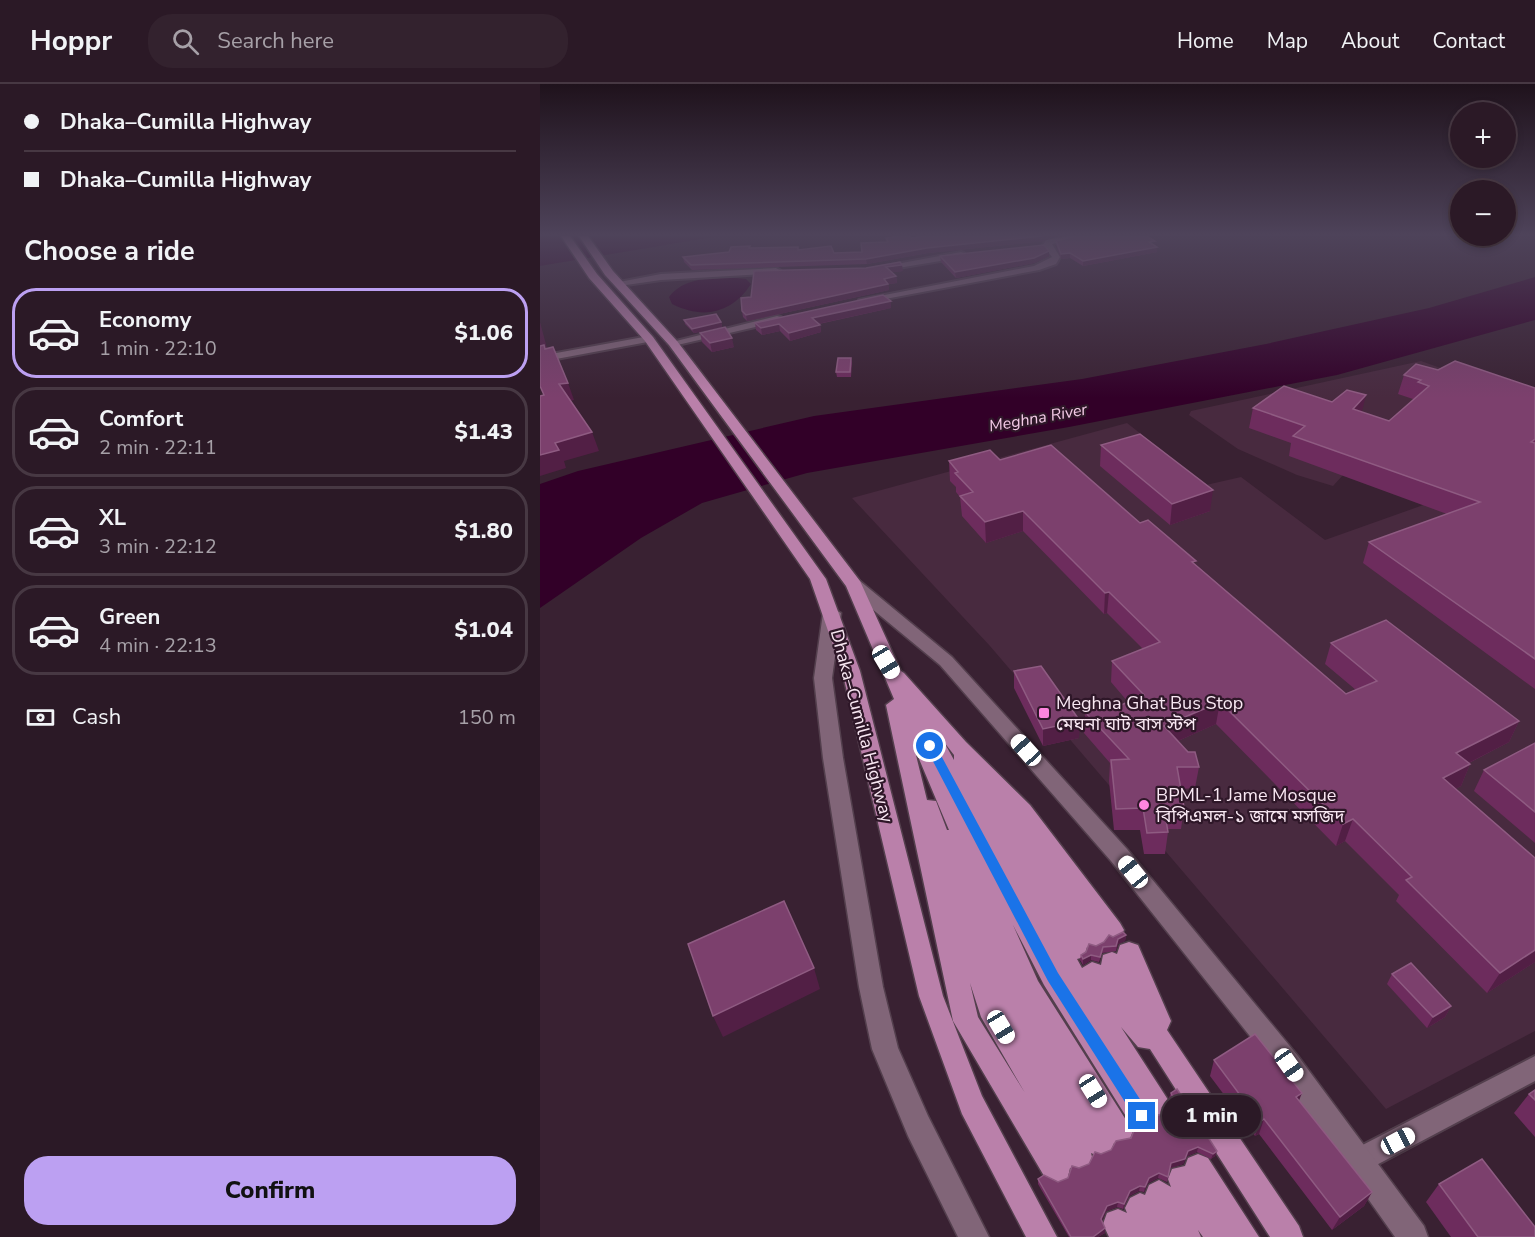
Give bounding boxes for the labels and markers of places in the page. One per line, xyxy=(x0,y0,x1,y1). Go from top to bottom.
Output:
place label: Meghna Ghat Bus Stop মেঘনা ঘাট বাস স্টপ xyxy=(1056,691,1243,736)
marker: Meghna Ghat Bus Stop মেঘনা ঘাট বাস স্টপ xyxy=(1037,706,1051,720)
place label: BPML-1 Jame Mosque বিপিএমল-১ জামে মসজিদ xyxy=(1155,783,1345,828)
marker: BPML-1 Jame Mosque বিপিএমল-১ জামে মসজিদ xyxy=(1137,798,1151,812)

